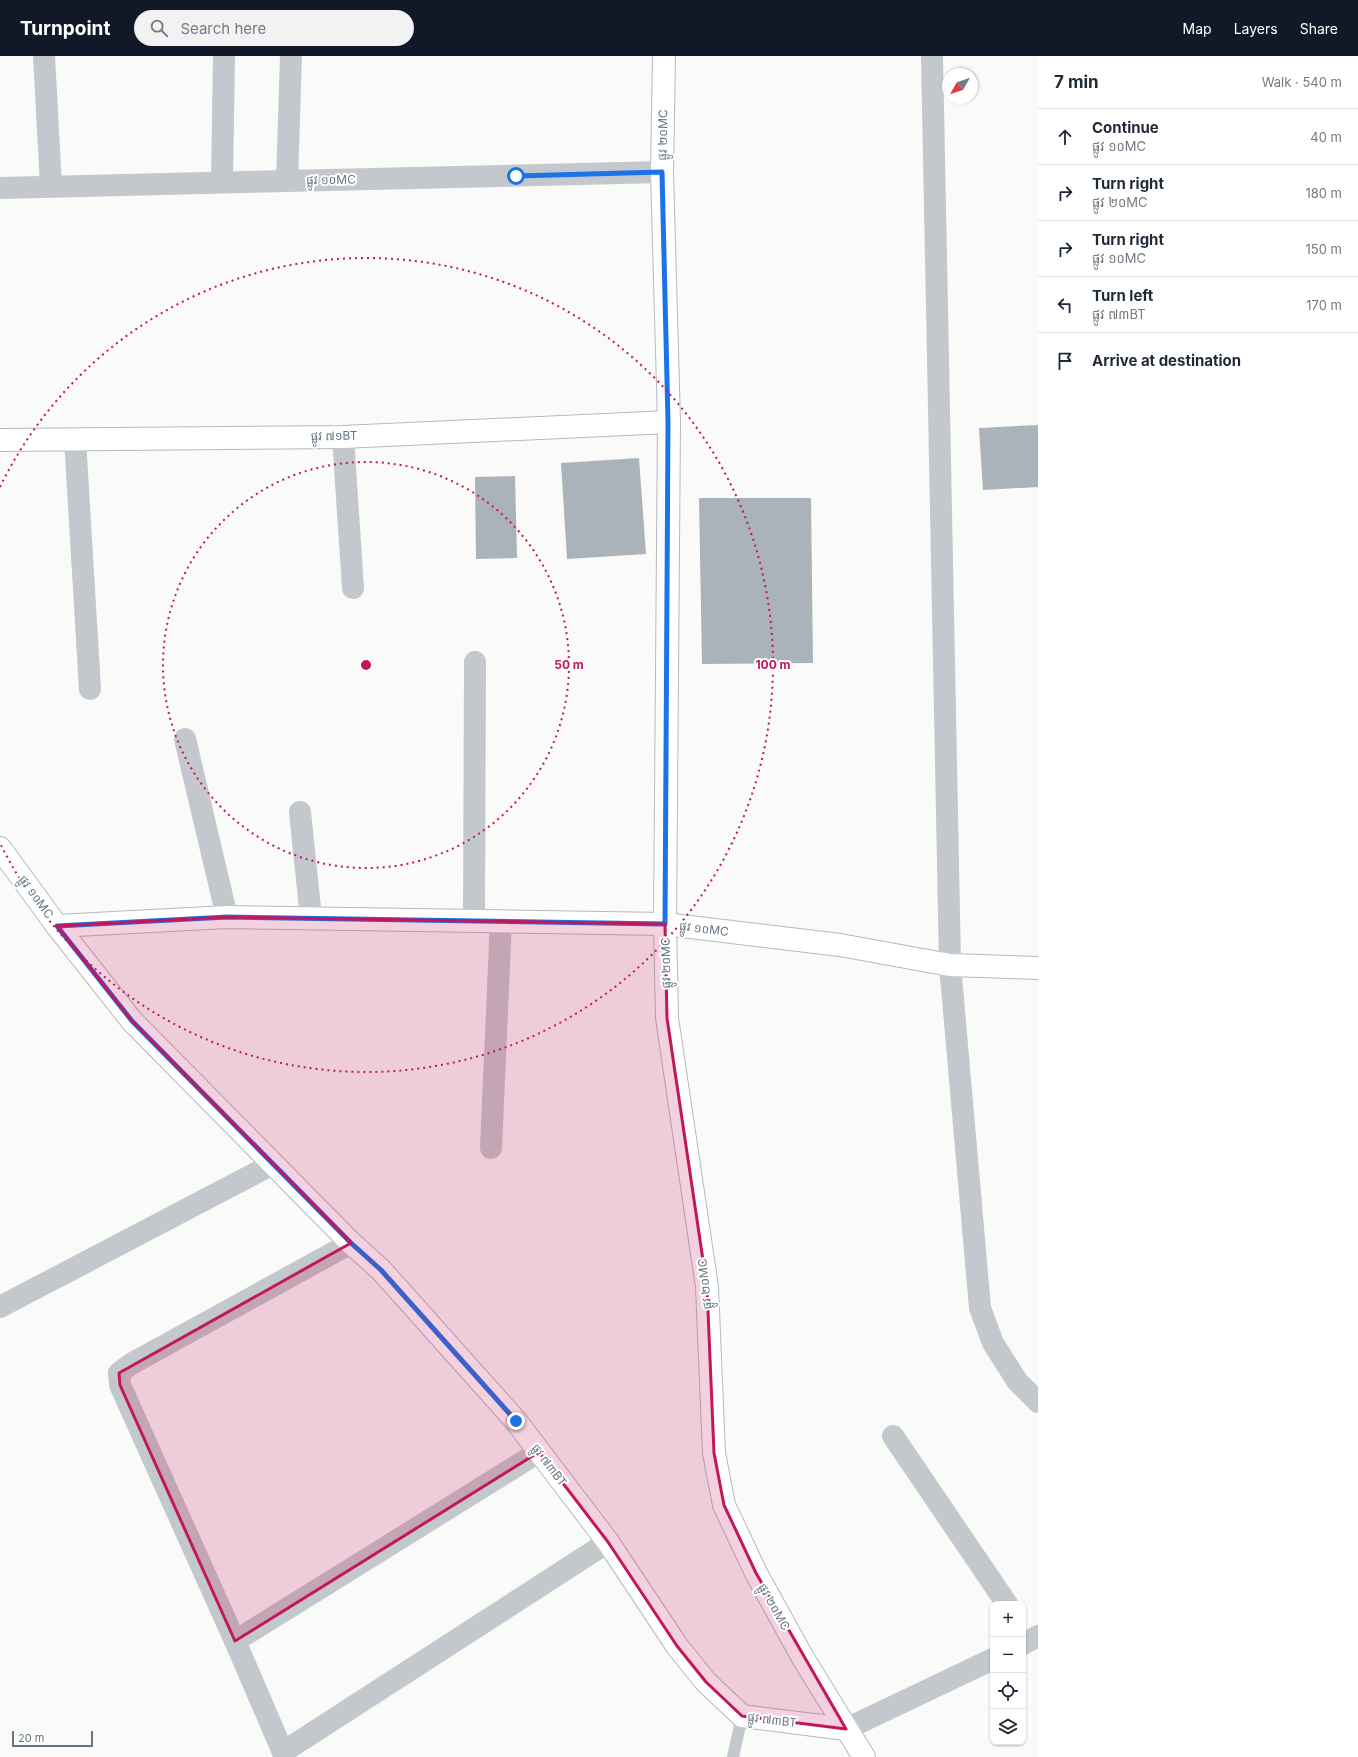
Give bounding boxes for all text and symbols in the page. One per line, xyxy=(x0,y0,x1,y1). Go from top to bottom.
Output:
search box xyxy=(134,10,414,46)
text: Turnpoint xyxy=(20,17,110,40)
icon: search xyxy=(148,17,170,39)
text: Search here xyxy=(180,19,266,38)
text: Map xyxy=(1183,20,1212,37)
text: Layers xyxy=(1234,20,1278,37)
text: Share xyxy=(1300,20,1338,37)
north arrow xyxy=(942,68,978,104)
text: 7 min xyxy=(1054,72,1099,92)
text: Walk · 540 m xyxy=(1262,74,1342,90)
street label: ផ្លូវ ២០MC xyxy=(655,109,674,161)
text: Continue xyxy=(1092,118,1159,137)
icon: ahead xyxy=(1054,126,1076,148)
text: 40 m xyxy=(1310,129,1342,145)
text: ផ្លូវ ១០MC xyxy=(1092,138,1146,154)
route start xyxy=(507,167,525,185)
street label: ផ្លូវ ១០MC xyxy=(306,172,356,191)
text: Turn right xyxy=(1092,174,1164,193)
icon: right xyxy=(1054,182,1076,204)
text: 180 m xyxy=(1305,185,1342,201)
text: ផ្លូវ ២០MC xyxy=(1092,194,1147,210)
text: Turn right xyxy=(1092,230,1164,249)
icon: right xyxy=(1054,238,1076,260)
text: 150 m xyxy=(1306,241,1342,257)
text: ផ្លូវ ១០MC xyxy=(1092,250,1146,266)
text: Turn left xyxy=(1092,286,1153,305)
icon: left xyxy=(1054,294,1076,316)
text: 170 m xyxy=(1306,297,1342,313)
text: ផ្លូវ ៧៣BT xyxy=(1092,306,1146,322)
icon: arrive xyxy=(1054,350,1076,372)
text: Arrive at destination xyxy=(1092,351,1241,370)
street label: ផ្លូវ ៧១BT xyxy=(310,428,358,447)
text: 50 m xyxy=(554,657,584,672)
text: 100 m xyxy=(755,657,791,672)
centre of rings xyxy=(359,658,373,672)
street label: ផ្លូវ ១០MC xyxy=(13,872,57,924)
street label: ផ្លូវ ១០MC xyxy=(678,918,730,943)
street label: ផ្លូវ ២០MC xyxy=(658,937,677,989)
street label: ផ្លូវ ២០MC xyxy=(694,1257,718,1310)
route end xyxy=(507,1412,525,1430)
street label: ផ្លូវ ៧៣BT xyxy=(526,1440,570,1491)
street label: ផ្លូវ ២០MC xyxy=(752,1581,794,1635)
map controls xyxy=(990,1601,1026,1745)
button: + xyxy=(990,1601,1026,1637)
button: − xyxy=(990,1637,1026,1673)
button: locate xyxy=(990,1673,1026,1709)
street label: ផ្លូវ ៧៣BT xyxy=(746,1709,798,1734)
button: layers xyxy=(990,1709,1026,1745)
scale bar xyxy=(12,1729,93,1748)
text: 20 m xyxy=(18,1731,44,1745)

